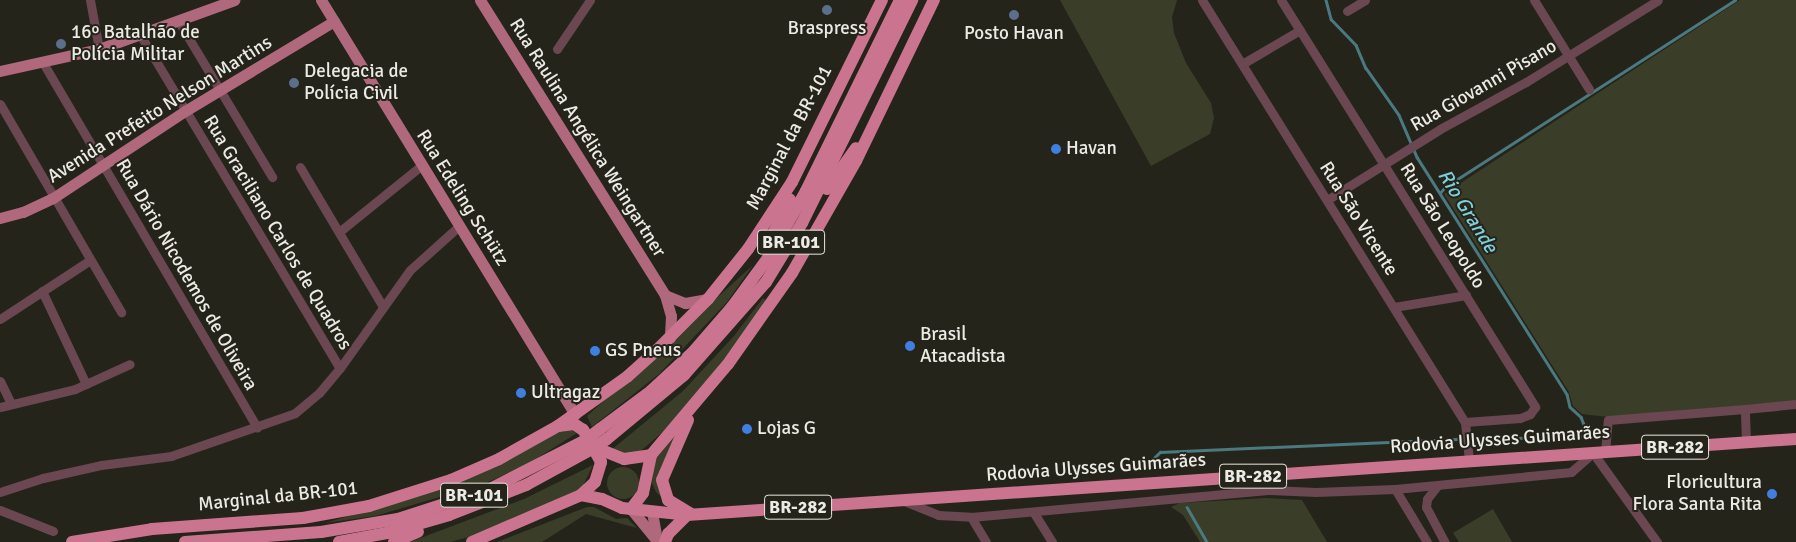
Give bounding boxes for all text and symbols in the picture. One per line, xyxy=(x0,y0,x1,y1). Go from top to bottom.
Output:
marker: Braspress xyxy=(821,4,833,16)
marker: Posto Havan xyxy=(1008,9,1020,21)
street label: Rua Raulina Angélica Weingartner xyxy=(504,14,670,262)
place label: Braspress xyxy=(788,18,866,40)
place label: 16º Batalhão de Polícia Militar xyxy=(71,22,200,66)
place label: Posto Havan xyxy=(964,23,1064,45)
street label: Avenida Prefeito Nelson Martins xyxy=(44,31,276,189)
street label: Rua Giovanni Pisano xyxy=(1407,35,1561,137)
marker: 16º Batalhão de Polícia Militar xyxy=(55,38,67,50)
place label: Delegacia de Polícia Civil xyxy=(304,61,408,105)
street label: Marginal da BR-101 xyxy=(742,62,838,214)
marker: Delegacia de Polícia Civil xyxy=(288,77,300,89)
street label: Rua Graciliano Carlos de Quadros xyxy=(198,112,356,354)
street label: Rua Edeling Schütz xyxy=(411,126,513,270)
place label: Havan xyxy=(1066,138,1117,160)
marker: Havan xyxy=(1050,143,1062,155)
street label: Rua Dário Nicodemos de Oliveira xyxy=(110,155,262,395)
street label: Rua São Vicente xyxy=(1314,158,1402,280)
street label: Rua São Leopoldo xyxy=(1394,159,1490,293)
water label: Rio Grande xyxy=(1433,165,1503,257)
road number: BR-101 xyxy=(756,226,826,258)
place label: Brasil Atacadista xyxy=(920,324,1006,368)
place label: GS Pneus xyxy=(605,340,681,362)
marker: Brasil Atacadista xyxy=(904,340,916,352)
marker: GS Pneus xyxy=(589,345,601,357)
place label: Ultragaz xyxy=(531,382,600,404)
marker: Ultragaz xyxy=(515,387,527,399)
place label: Lojas G xyxy=(757,418,816,440)
street label: Rodovia Ulysses Guimarães xyxy=(1389,421,1611,459)
marker: Lojas G xyxy=(741,423,753,435)
road number: BR-282 xyxy=(1640,432,1710,462)
street label: Rodovia Ulysses Guimarães xyxy=(985,449,1207,487)
road number: BR-282 xyxy=(1218,461,1288,492)
place label: Floricultura Flora Santa Rita xyxy=(1632,472,1762,516)
street label: Marginal da BR-101 xyxy=(197,477,359,517)
road number: BR-101 xyxy=(439,480,509,510)
marker: Floricultura Flora Santa Rita xyxy=(1766,488,1778,500)
road number: BR-282 xyxy=(763,492,833,522)

